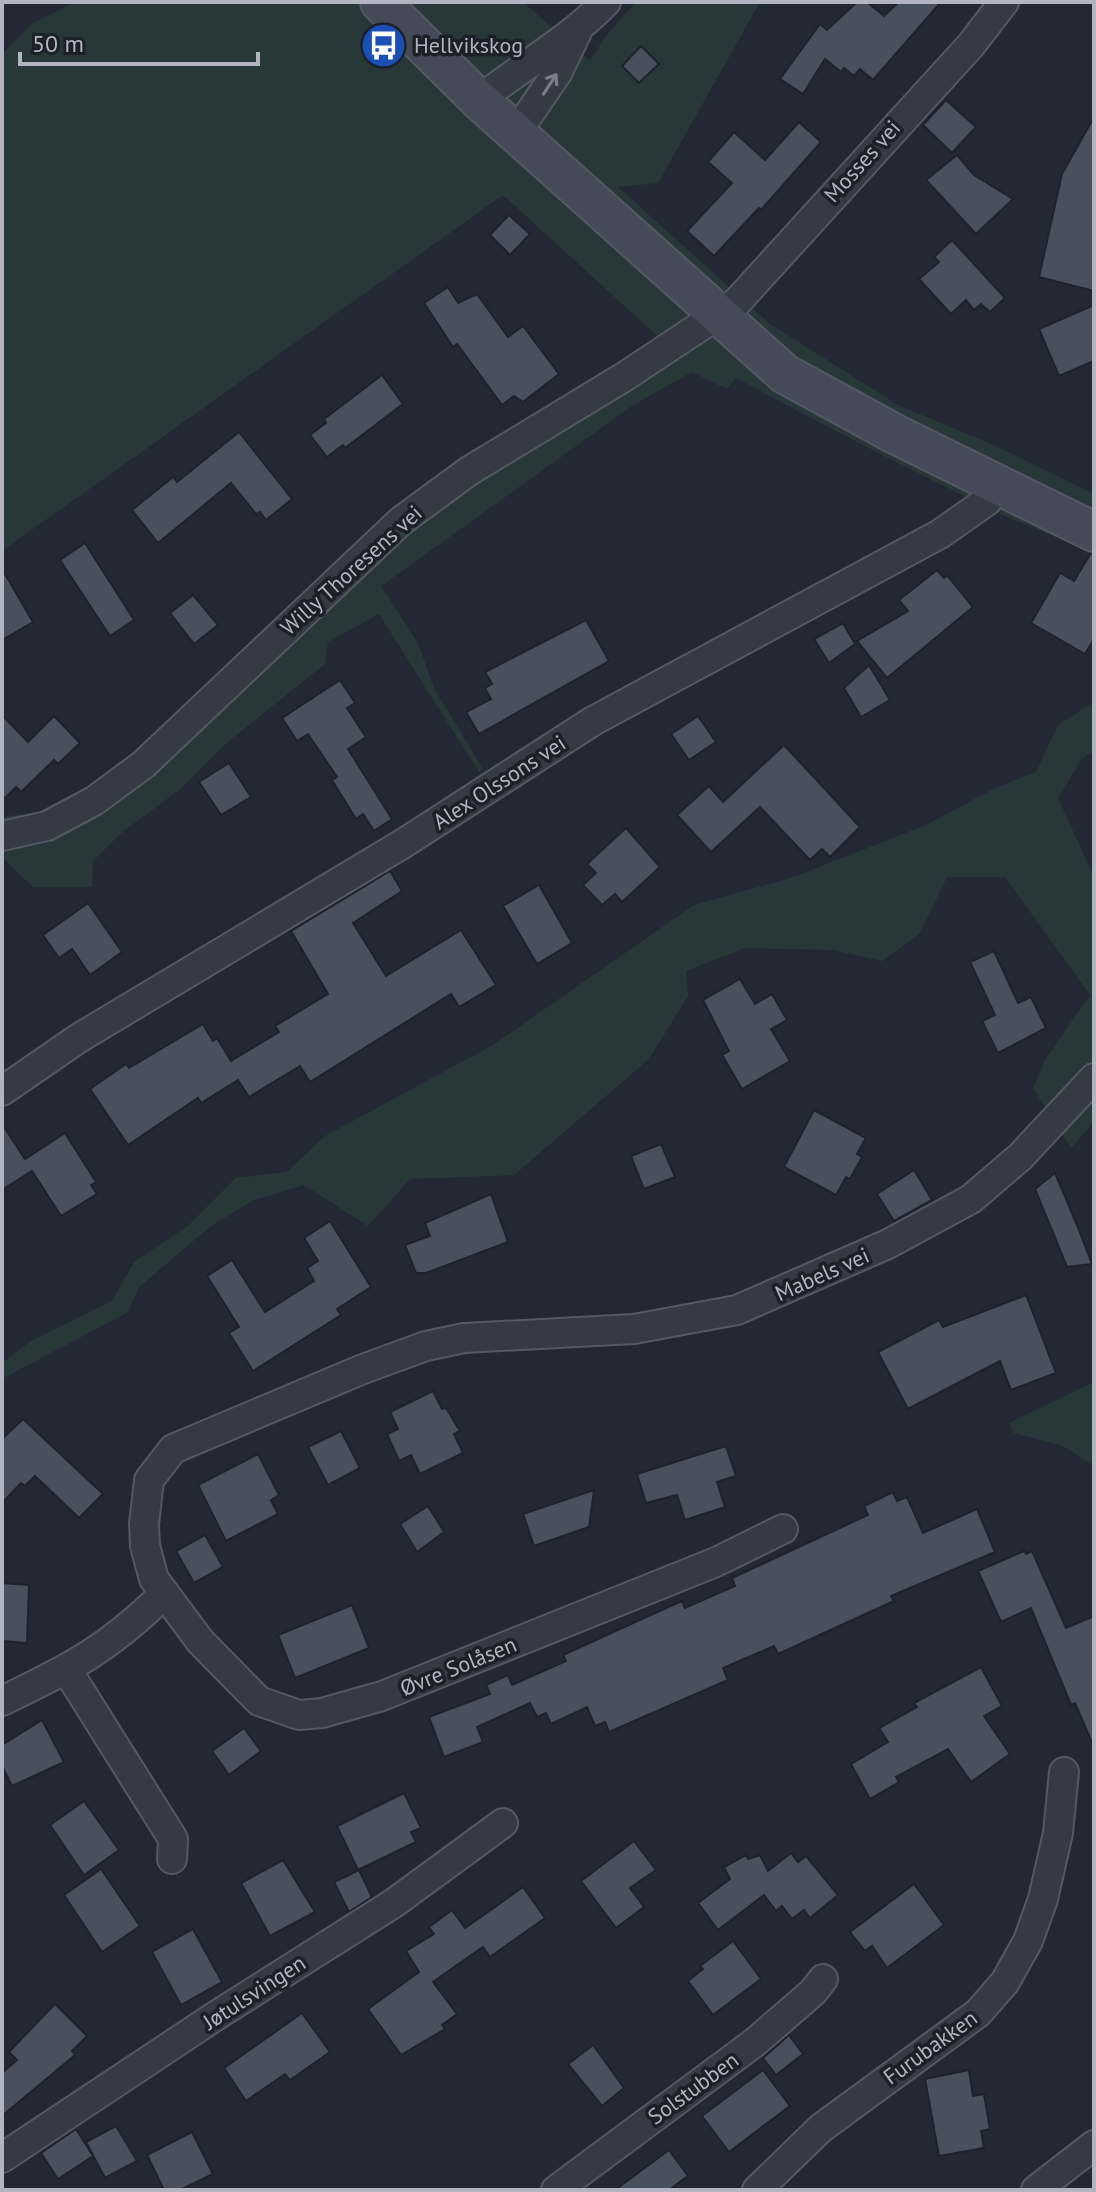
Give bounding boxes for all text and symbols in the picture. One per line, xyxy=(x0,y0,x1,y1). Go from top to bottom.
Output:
scale bar xyxy=(20,16,258,66)
bus stop icon: Hellvikskog xyxy=(359,21,407,69)
text: 50 m xyxy=(32,28,84,59)
place label: Hellvikskog xyxy=(414,31,523,59)
one-way arrow xyxy=(542,73,558,96)
street label: Mosses vei xyxy=(818,114,906,208)
street label: Willy Thoresens vei xyxy=(274,499,428,641)
street label: Alex Olssons vei xyxy=(427,729,571,835)
street label: Mabels vei xyxy=(771,1241,873,1307)
street label: Øvre Solåsen xyxy=(396,1630,520,1702)
street label: Jøtulsvingen xyxy=(197,1948,311,2036)
street label: Furubakken xyxy=(878,2004,982,2090)
street label: Solstubben xyxy=(642,2046,744,2130)

